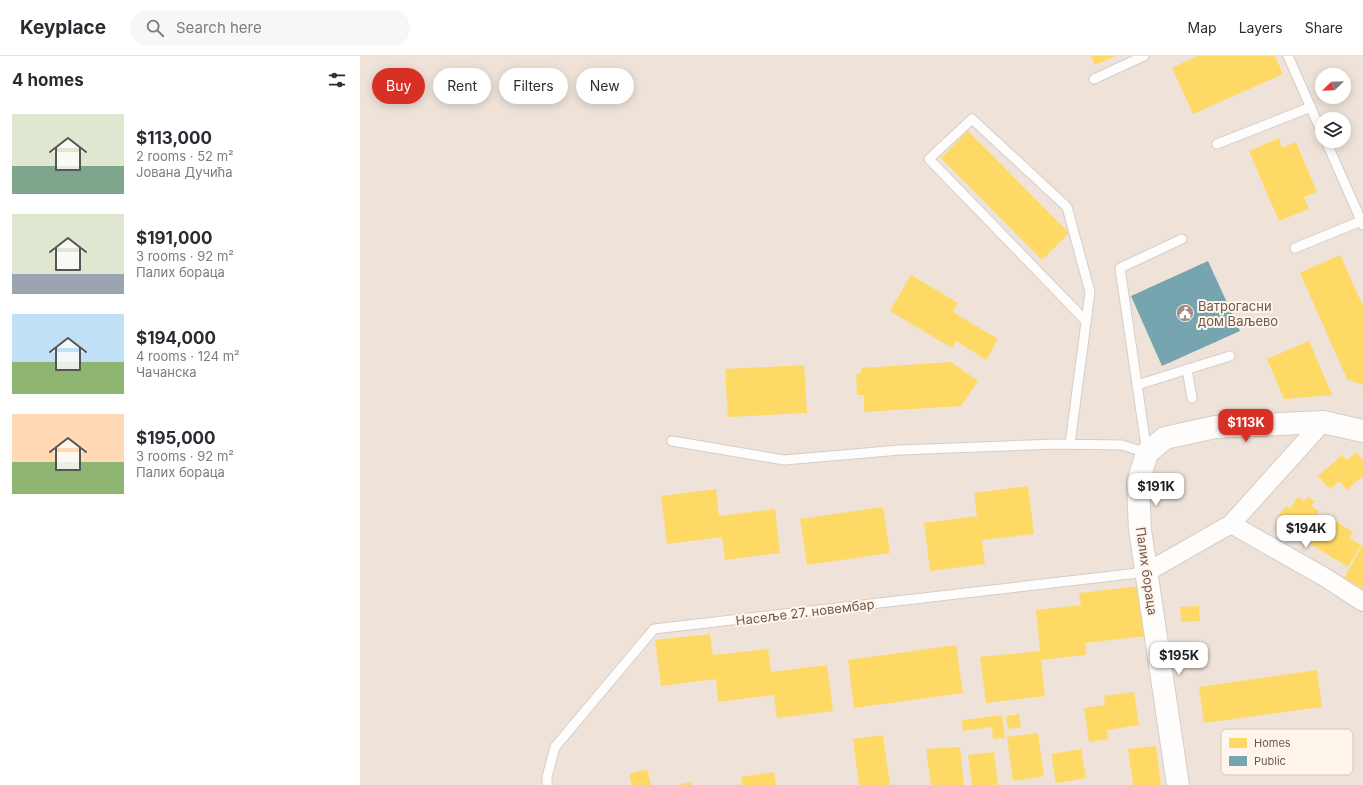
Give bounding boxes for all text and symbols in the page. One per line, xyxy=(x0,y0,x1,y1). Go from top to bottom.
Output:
search box xyxy=(130,10,410,46)
text: Keyplace xyxy=(20,16,106,39)
icon: search xyxy=(144,17,166,39)
text: Search here xyxy=(176,18,262,37)
text: Map xyxy=(1188,19,1217,36)
text: Layers xyxy=(1239,19,1283,36)
text: Share xyxy=(1305,19,1343,36)
chip: Buy xyxy=(372,68,425,104)
chip: Rent xyxy=(433,68,491,104)
chip: Filters xyxy=(499,68,568,104)
chip: New xyxy=(576,68,634,104)
north arrow xyxy=(1315,68,1351,104)
map controls xyxy=(1315,68,1351,148)
icon: filters xyxy=(326,69,348,91)
text: 4 homes xyxy=(12,70,84,90)
button: layers xyxy=(1315,112,1351,148)
text: $113,000 xyxy=(136,128,212,148)
icon: home xyxy=(44,130,92,178)
text: 2 rooms · 52 m² xyxy=(136,148,234,164)
text: Јована Дучића xyxy=(136,164,233,180)
text: $191,000 xyxy=(136,228,212,248)
icon: home xyxy=(44,230,92,278)
text: 3 rooms · 92 m² xyxy=(136,248,234,264)
text: Палих бораца xyxy=(136,264,225,280)
place label: Ватрогасни дом Ваљево xyxy=(1198,298,1278,329)
public building icon: Ватрогасни дом Ваљево xyxy=(1175,303,1195,323)
text: $194,000 xyxy=(136,328,216,348)
icon: home xyxy=(44,330,92,378)
text: 4 rooms · 124 m² xyxy=(136,348,240,364)
text: Чачанска xyxy=(136,364,197,380)
pin: $113K xyxy=(1218,409,1274,443)
text: $113K xyxy=(1227,414,1265,430)
text: $195,000 xyxy=(136,428,216,448)
icon: home xyxy=(44,430,92,478)
text: 3 rooms · 92 m² xyxy=(136,448,234,464)
text: Палих бораца xyxy=(136,464,225,480)
pin: $191K xyxy=(1128,473,1184,507)
text: $191K xyxy=(1137,478,1175,494)
pin: $194K xyxy=(1278,515,1334,549)
text: $194K xyxy=(1286,520,1326,536)
street label: Палих бораца xyxy=(1133,526,1161,616)
street label: Насеље 27. новембар xyxy=(735,596,875,628)
pin: $195K xyxy=(1151,642,1207,676)
text: $195K xyxy=(1159,647,1199,663)
legend xyxy=(1221,729,1353,775)
text: Homes xyxy=(1254,736,1291,750)
text: Public xyxy=(1254,754,1286,768)

